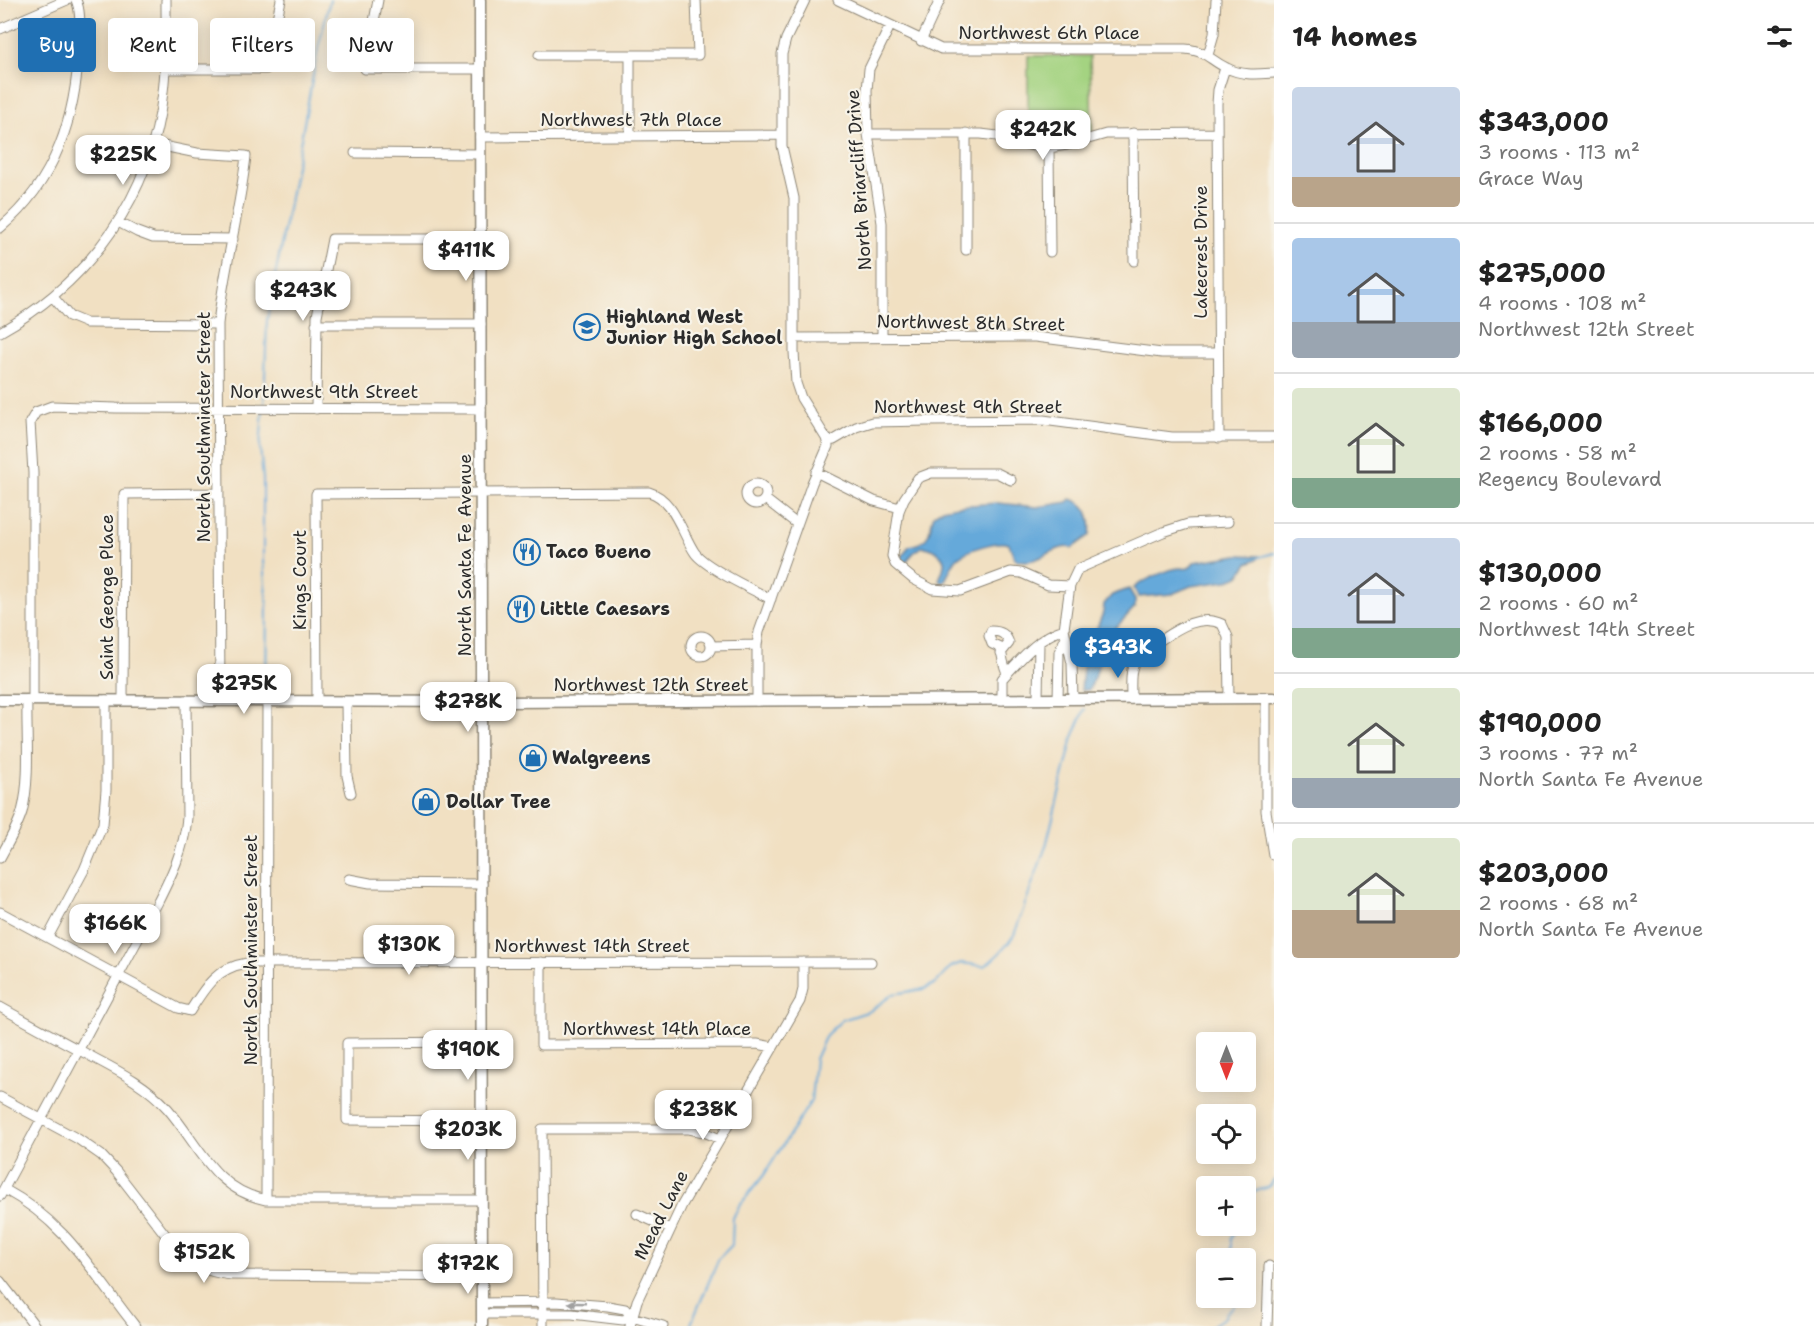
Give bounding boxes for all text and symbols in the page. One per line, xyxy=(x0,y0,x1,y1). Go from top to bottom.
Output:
chip: Buy xyxy=(18,18,96,72)
chip: Rent xyxy=(108,18,198,72)
chip: Filters xyxy=(210,18,315,72)
chip: New xyxy=(327,18,414,72)
text: 14 homes xyxy=(1292,19,1418,54)
icon: filters xyxy=(1763,20,1796,53)
street label: Northwest 6th Place xyxy=(958,21,1140,45)
street label: North Briarcliff Drive xyxy=(841,89,877,271)
text: $343,000 xyxy=(1478,104,1609,139)
street label: Northwest 7th Place xyxy=(540,108,722,132)
pin: $242K xyxy=(1001,110,1085,161)
icon: home xyxy=(1340,111,1412,183)
text: $242K xyxy=(1009,116,1077,142)
pin: $225K xyxy=(81,135,165,186)
text: 3 rooms · 113 m² xyxy=(1478,139,1640,165)
text: $225K xyxy=(89,141,157,167)
text: Grace Way xyxy=(1478,165,1583,191)
street label: Lakecrest Drive xyxy=(1189,185,1213,319)
pin: $411K xyxy=(424,231,508,282)
text: $411K xyxy=(437,237,495,263)
text: $275,000 xyxy=(1478,255,1606,290)
icon: home xyxy=(1340,262,1412,334)
pin: $243K xyxy=(261,271,345,322)
text: $243K xyxy=(269,277,337,303)
text: 4 rooms · 108 m² xyxy=(1478,290,1647,316)
place label: Highland West Junior High School xyxy=(606,305,783,350)
street label: Northwest 8th Street xyxy=(876,309,1066,337)
street label: North Southminster Street xyxy=(192,311,216,543)
school or university icon: Highland West Junior High School xyxy=(572,312,602,342)
text: Northwest 12th Street xyxy=(1478,316,1695,342)
street label: Northwest 9th Street xyxy=(230,380,418,404)
street label: Northwest 9th Street xyxy=(874,395,1062,419)
text: $166,000 xyxy=(1478,405,1603,440)
icon: home xyxy=(1340,412,1412,484)
text: 2 rooms · 58 m² xyxy=(1478,440,1637,466)
street label: North Santa Fe Avenue xyxy=(453,454,477,656)
text: Regency Boulevard xyxy=(1478,466,1662,492)
street label: Saint George Place xyxy=(95,514,119,680)
street label: Kings Court xyxy=(288,530,312,630)
restaurant icon: Taco Bueno xyxy=(512,537,542,567)
place label: Taco Bueno xyxy=(546,540,651,564)
text: $130,000 xyxy=(1478,555,1602,590)
icon: home xyxy=(1340,562,1412,634)
text: 2 rooms · 60 m² xyxy=(1478,590,1638,616)
restaurant icon: Little Caesars xyxy=(506,594,536,624)
place label: Little Caesars xyxy=(540,597,670,621)
text: Northwest 14th Street xyxy=(1478,616,1695,642)
pin: $343K xyxy=(1076,628,1160,679)
text: $343K xyxy=(1084,634,1152,660)
pin: $275K xyxy=(202,664,286,715)
text: $275K xyxy=(211,670,277,696)
street label: Northwest 12th Street xyxy=(553,673,749,697)
pin: $278K xyxy=(426,682,510,733)
text: $278K xyxy=(434,688,502,714)
text: $190,000 xyxy=(1478,705,1602,740)
icon: home xyxy=(1340,712,1412,784)
text: 3 rooms · 77 m² xyxy=(1478,740,1638,766)
shop icon: Walgreens xyxy=(518,743,548,773)
place label: Walgreens xyxy=(552,746,651,770)
text: North Santa Fe Avenue xyxy=(1478,766,1703,792)
shop icon: Dollar Tree xyxy=(411,787,441,817)
place label: Dollar Tree xyxy=(446,790,551,814)
street label: North Southminster Street xyxy=(239,834,263,1066)
text: $203,000 xyxy=(1478,855,1609,890)
icon: home xyxy=(1340,862,1412,934)
text: 2 rooms · 68 m² xyxy=(1478,890,1638,916)
pin: $166K xyxy=(73,904,157,955)
text: $166K xyxy=(83,910,147,936)
text: North Santa Fe Avenue xyxy=(1478,916,1703,942)
pin: $130K xyxy=(367,925,451,976)
text: $130K xyxy=(377,931,441,957)
street label: Northwest 14th Street xyxy=(494,934,690,958)
street label: Northwest 14th Place xyxy=(563,1017,751,1041)
pin: $190K xyxy=(426,1030,510,1081)
north arrow xyxy=(1196,1032,1256,1092)
map controls xyxy=(1196,1032,1256,1308)
text: $190K xyxy=(436,1036,500,1062)
pin: $238K xyxy=(661,1090,745,1141)
text: $238K xyxy=(669,1096,737,1122)
button: locate xyxy=(1196,1104,1256,1164)
pin: $203K xyxy=(426,1110,510,1161)
text: $203K xyxy=(434,1116,502,1142)
street label: Mead Lane xyxy=(628,1166,694,1264)
button: + xyxy=(1196,1176,1256,1236)
pin: $152K xyxy=(162,1233,246,1284)
text: $152K xyxy=(173,1239,235,1265)
pin: $172K xyxy=(426,1244,510,1295)
button: − xyxy=(1196,1248,1256,1308)
text: $172K xyxy=(437,1250,499,1276)
one-way arrow xyxy=(568,1299,587,1308)

